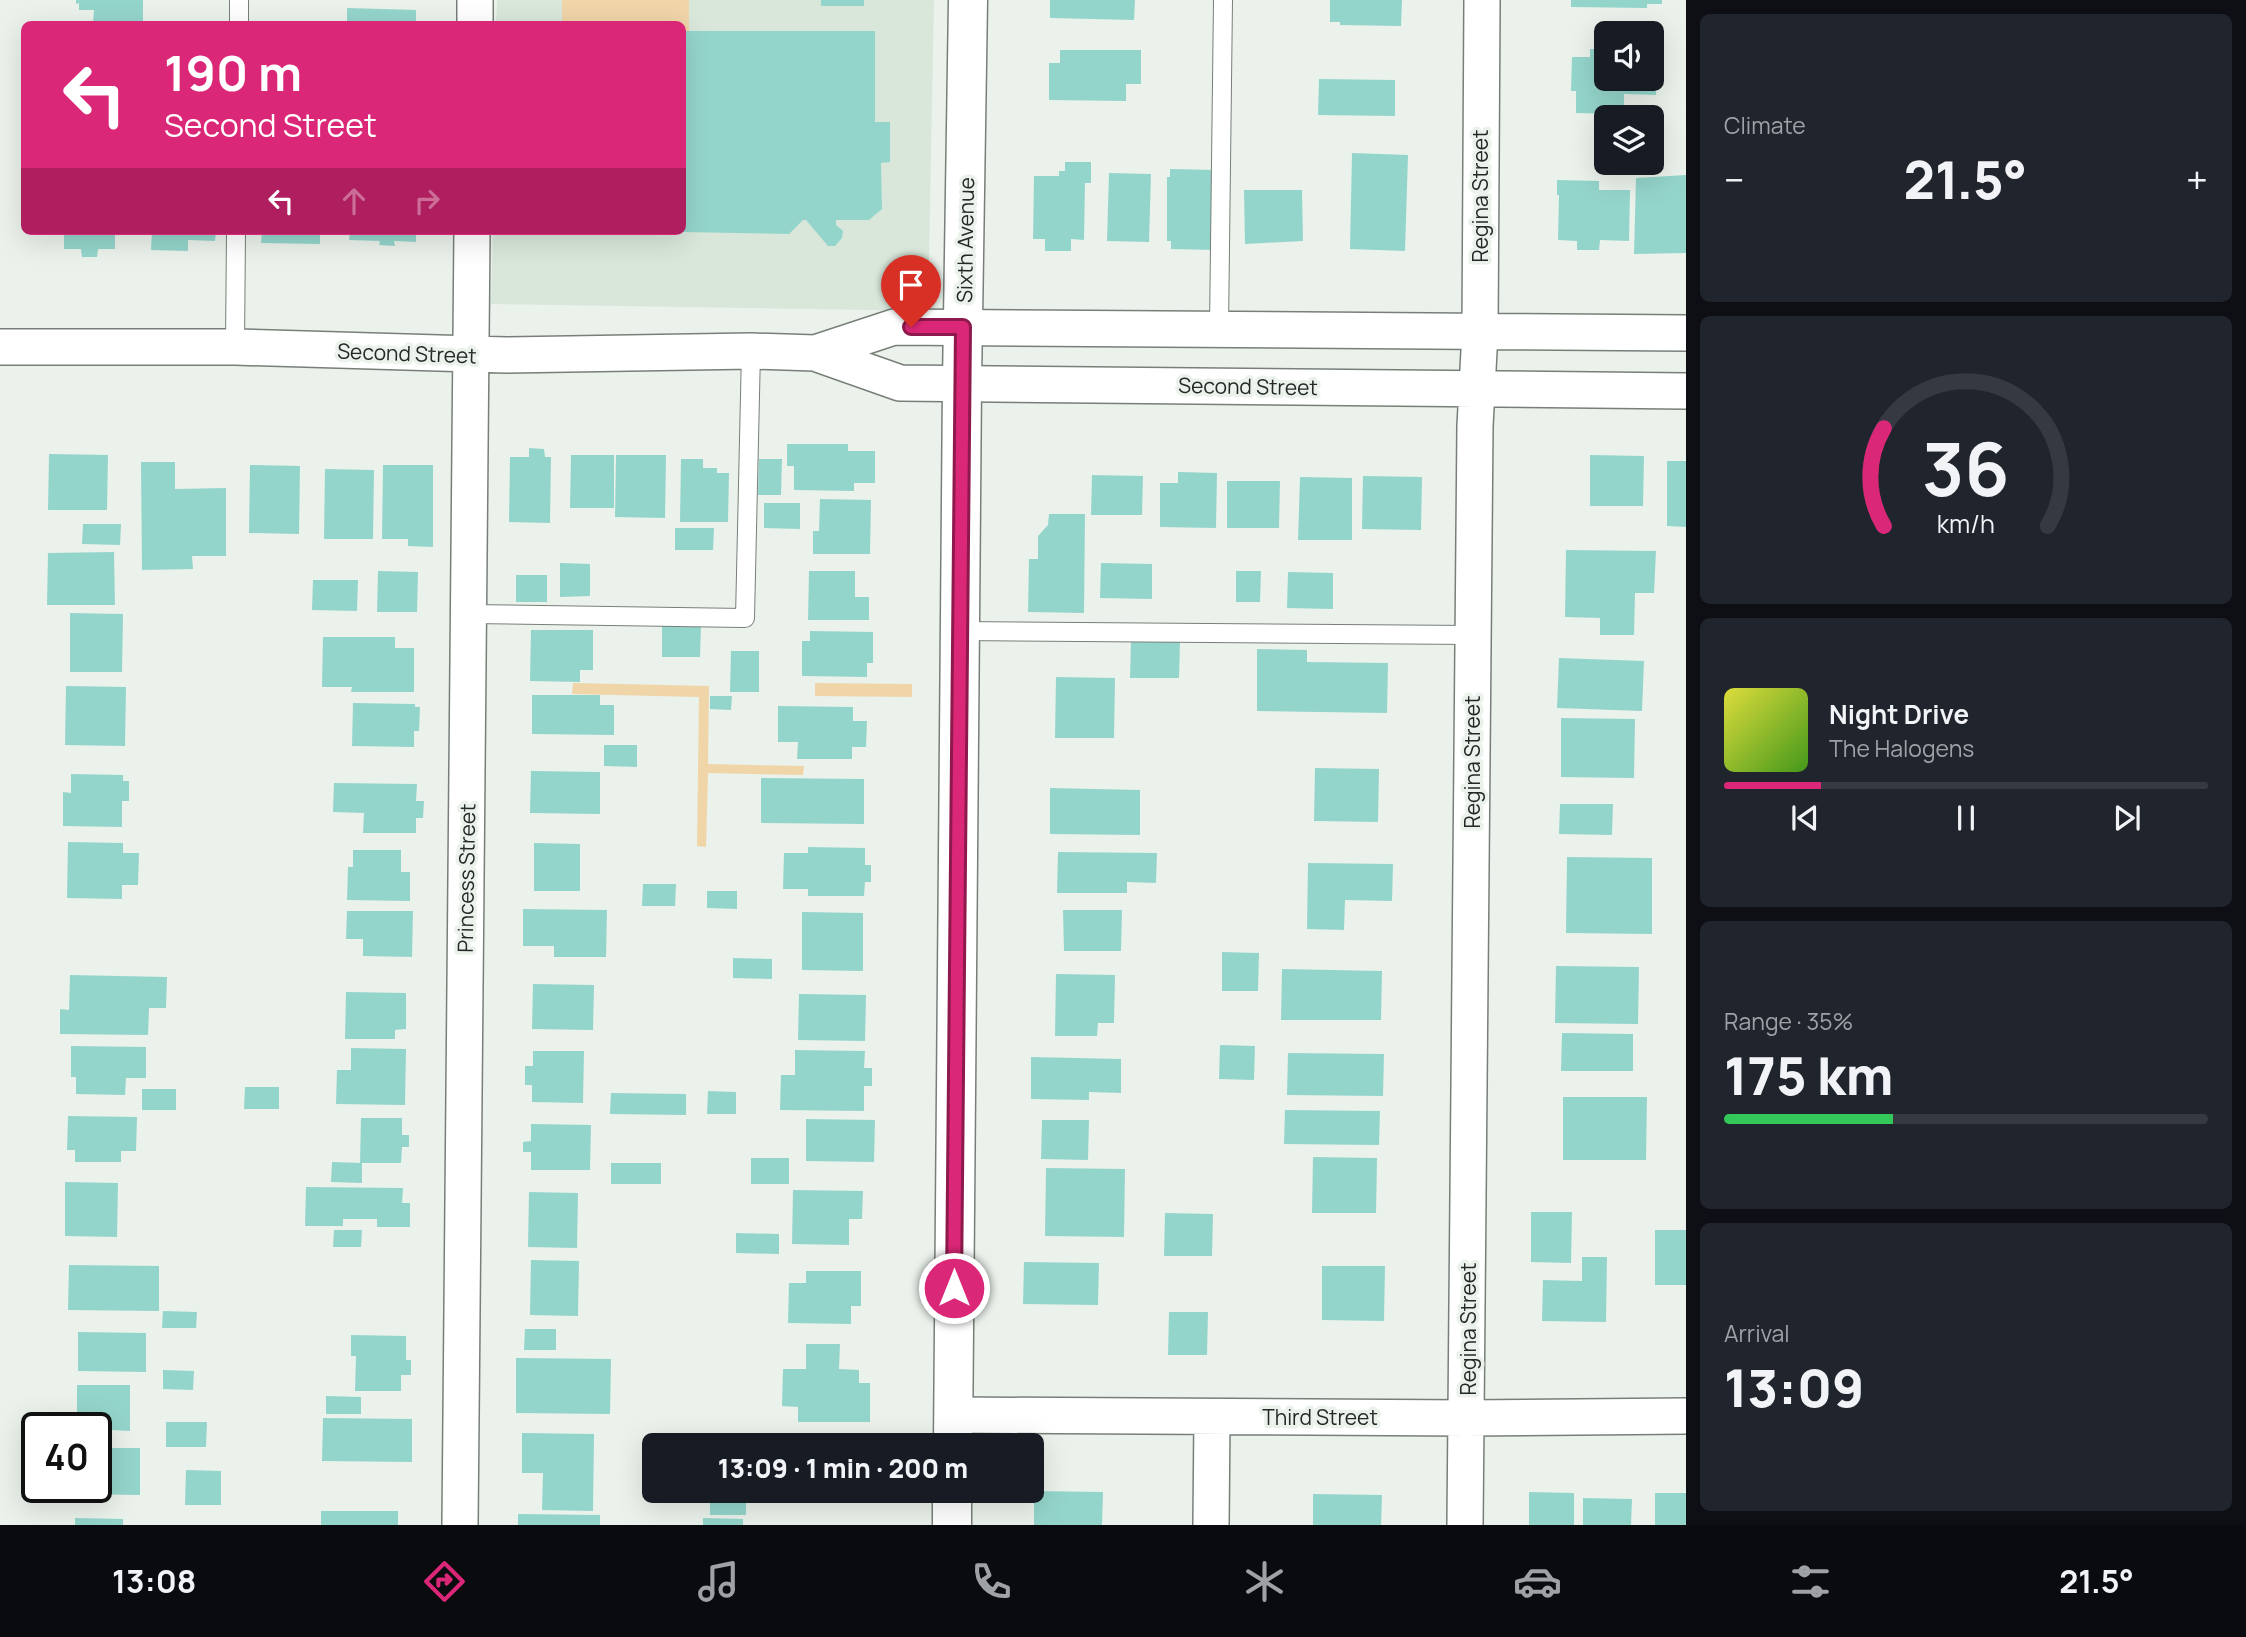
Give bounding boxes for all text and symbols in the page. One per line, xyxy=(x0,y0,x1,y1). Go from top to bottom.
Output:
map controls xyxy=(1594,21,1664,175)
button: sound xyxy=(1594,21,1664,91)
text: 190 m xyxy=(164,39,302,106)
icon: left xyxy=(49,49,140,140)
text: Second Street xyxy=(164,103,377,147)
button: layers xyxy=(1594,105,1664,175)
text: Climate xyxy=(1724,109,1806,141)
street label: Regina Street xyxy=(1466,130,1494,262)
text: 21.5° xyxy=(1904,144,2027,215)
text: − xyxy=(1724,153,1745,205)
text: + xyxy=(2186,153,2208,205)
street label: Sixth Avenue xyxy=(950,177,980,303)
icon: left xyxy=(262,182,300,220)
icon: ahead xyxy=(335,182,373,220)
icon: right xyxy=(408,182,446,220)
pin xyxy=(881,255,941,327)
icon: arrive xyxy=(892,266,930,304)
street label: Second Street xyxy=(337,337,477,369)
street label: Second Street xyxy=(1178,371,1318,401)
text: 36 xyxy=(1922,419,2010,519)
text: km/h xyxy=(1937,506,1995,541)
street label: Regina Street xyxy=(1458,696,1486,828)
text: Night Drive xyxy=(1829,696,1969,732)
text: The Halogens xyxy=(1829,732,1974,764)
icon: previous xyxy=(1786,799,1824,837)
icon: pause xyxy=(1947,799,1985,837)
icon: next xyxy=(2108,799,2146,837)
street label: Princess Street xyxy=(451,803,481,953)
text: Range · 35% xyxy=(1724,1005,1853,1037)
text: 175 km xyxy=(1724,1040,1893,1111)
position arrow xyxy=(917,1251,991,1325)
street label: Regina Street xyxy=(1454,1263,1482,1395)
text: Arrival xyxy=(1724,1317,1790,1349)
text: 13:09 xyxy=(1724,1352,1864,1423)
street label: Third Street xyxy=(1262,1403,1378,1431)
speed limit sign: 40 xyxy=(21,1412,112,1503)
text: 13:09 · 1 min · 200 m xyxy=(718,1450,968,1486)
icon: directions xyxy=(420,1557,469,1606)
icon: music xyxy=(694,1557,743,1606)
icon: phone xyxy=(967,1557,1016,1606)
icon: climate xyxy=(1240,1557,1289,1606)
icon: car xyxy=(1513,1557,1562,1606)
icon: filters xyxy=(1786,1557,1835,1606)
text: 13:08 xyxy=(112,1559,196,1603)
text: 21.5° xyxy=(2059,1559,2134,1603)

